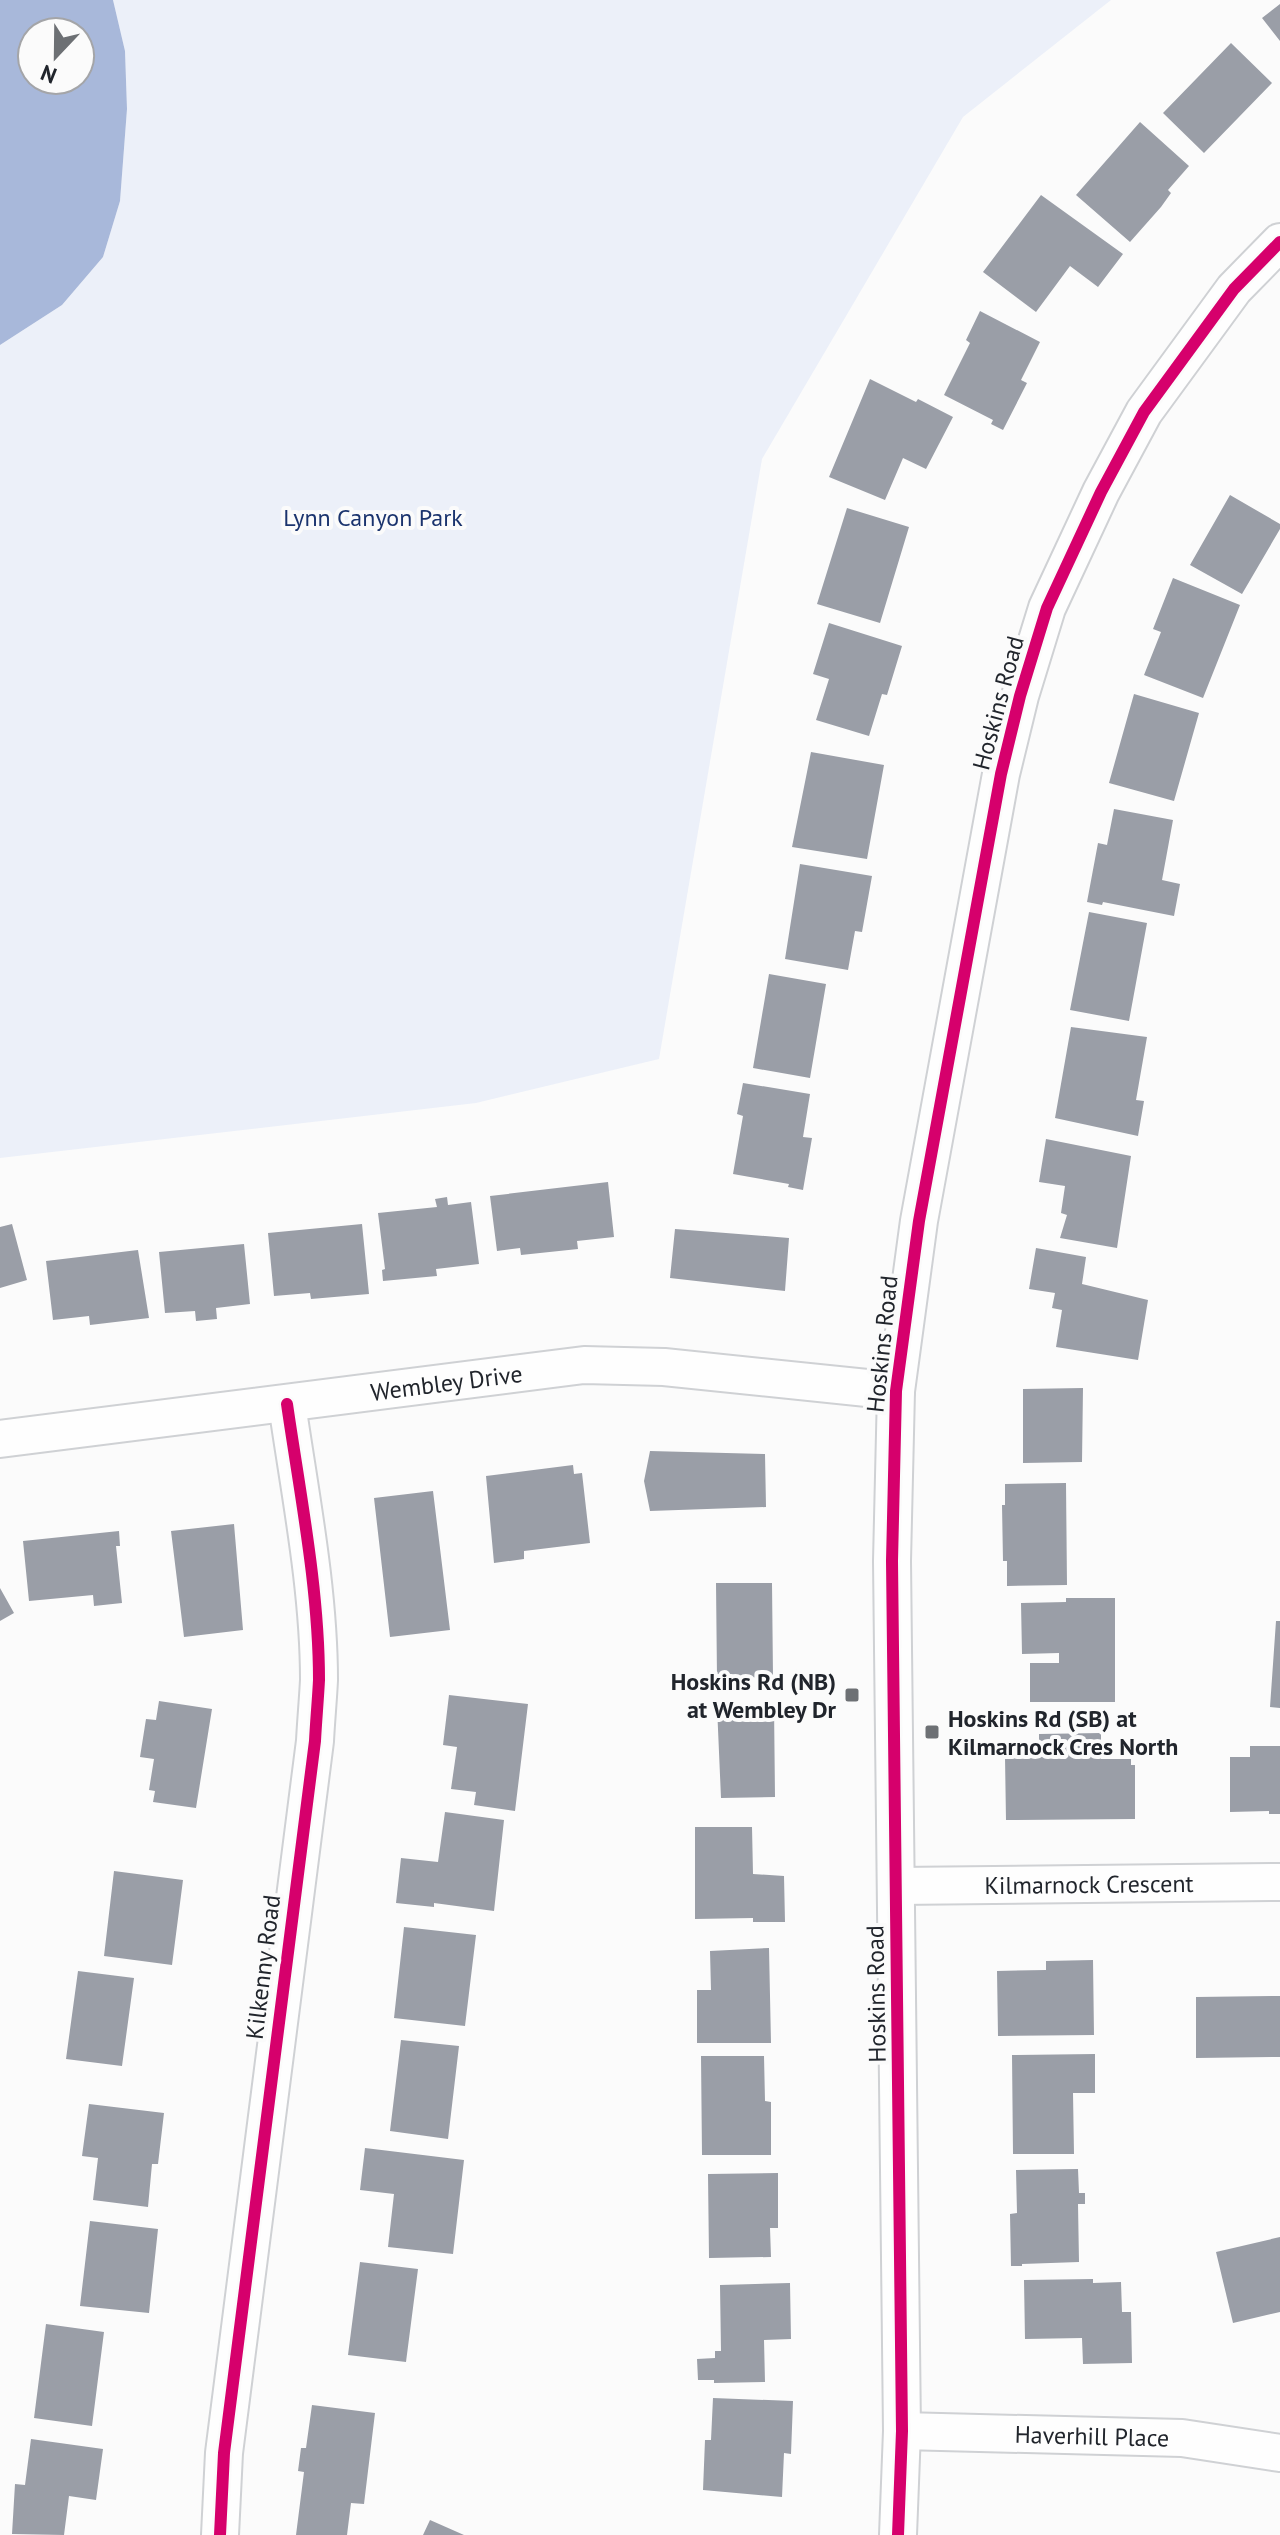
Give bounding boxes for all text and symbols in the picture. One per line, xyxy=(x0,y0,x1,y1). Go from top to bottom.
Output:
north arrow xyxy=(16,16,96,96)
text: N xyxy=(37,59,60,90)
park label: Lynn Canyon Park xyxy=(283,502,463,533)
street label: Hoskins Road xyxy=(965,633,1031,773)
street label: Hoskins Road xyxy=(859,1274,905,1414)
street label: Wembley Drive xyxy=(369,1357,524,1407)
place label: Hoskins Rd (NB) at Wembley Dr xyxy=(671,1666,837,1725)
marker: Hoskins Rd (NB) at Wembley Dr xyxy=(843,1686,861,1704)
place label: Hoskins Rd (SB) at Kilmarnock Cres North xyxy=(948,1703,1178,1762)
marker: Hoskins Rd (SB) at Kilmarnock Cres North xyxy=(923,1723,941,1741)
street label: Kilmarnock Crescent xyxy=(984,1867,1194,1901)
street label: Kilkenny Road xyxy=(239,1893,287,2041)
street label: Hoskins Road xyxy=(859,1925,893,2063)
street label: Haverhill Place xyxy=(1014,2418,1170,2453)

